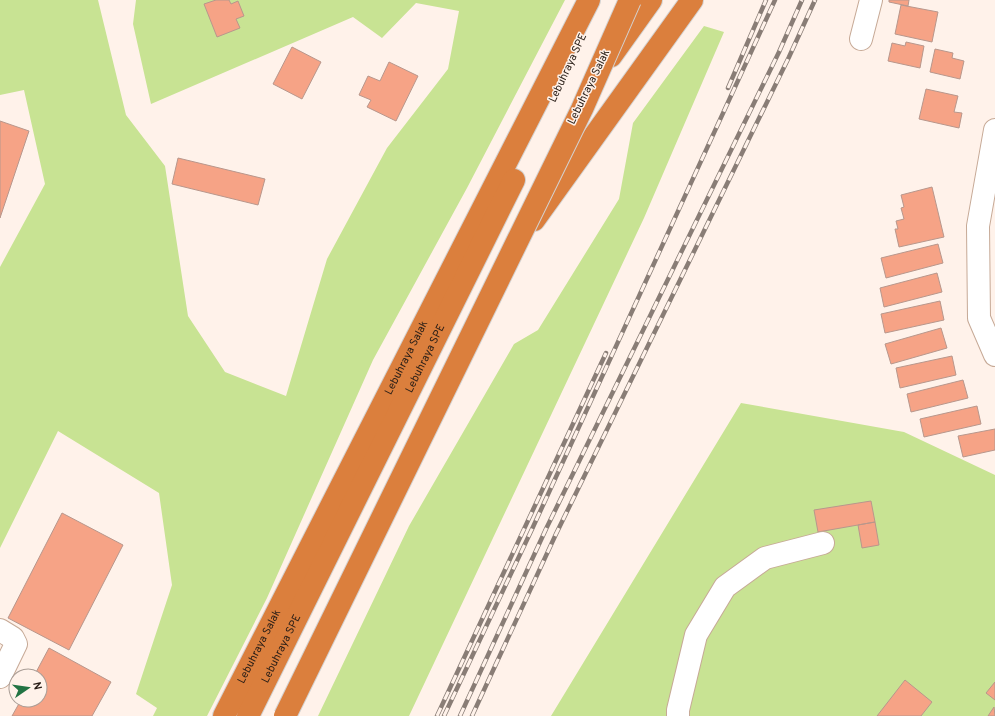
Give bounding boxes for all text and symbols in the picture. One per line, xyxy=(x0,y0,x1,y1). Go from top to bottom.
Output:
street label: Lebuhraya SPE xyxy=(546,31,590,105)
street label: Lebuhraya Salak xyxy=(565,47,613,127)
street label: Lebuhraya Salak xyxy=(382,318,431,397)
street label: Lebuhraya SPE xyxy=(402,322,448,395)
street label: Lebuhraya Salak xyxy=(235,607,284,686)
street label: Lebuhraya SPE xyxy=(258,612,304,685)
north arrow xyxy=(8,668,48,708)
text: N xyxy=(29,681,44,691)

